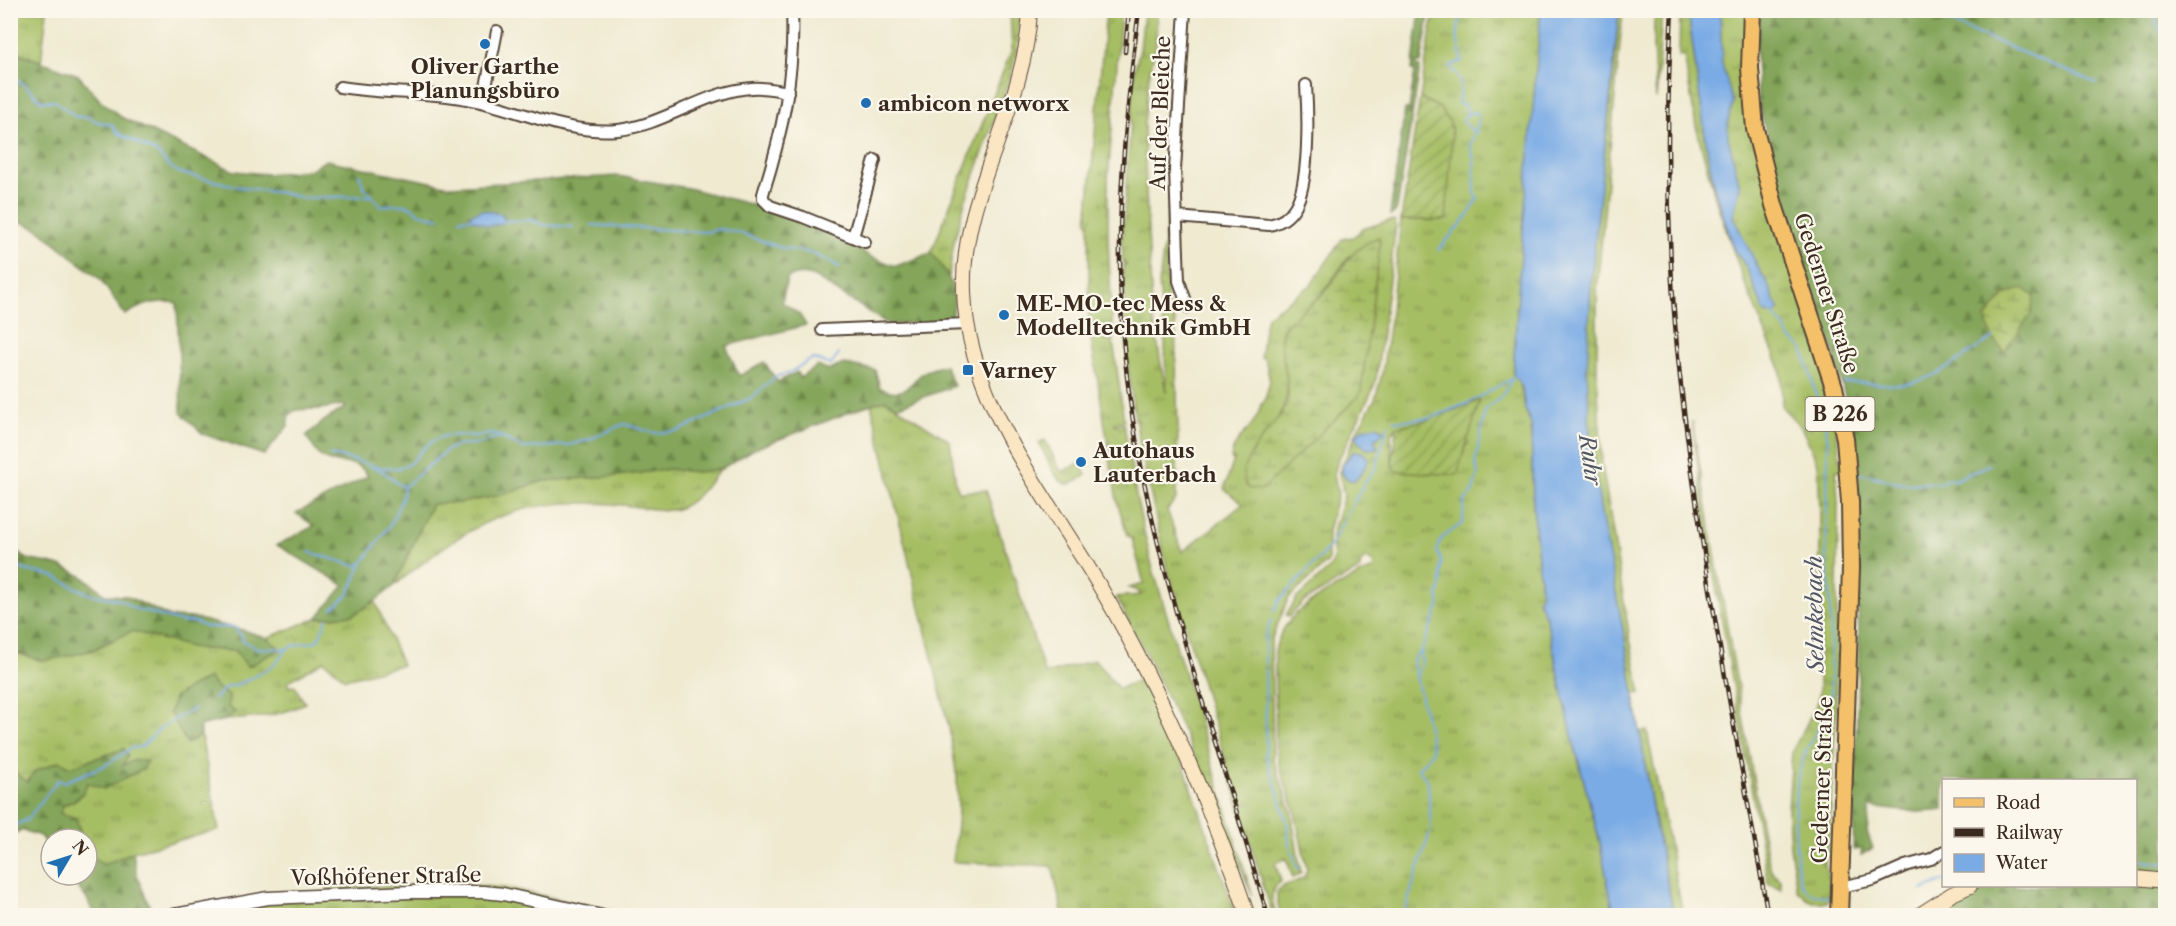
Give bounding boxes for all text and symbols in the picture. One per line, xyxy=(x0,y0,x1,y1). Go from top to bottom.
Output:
street label: Auf der Bleiche xyxy=(1145,35,1175,192)
marker: Oliver Garthe Planungsbüro xyxy=(478,37,492,51)
place label: Oliver Garthe Planungsbüro xyxy=(410,54,560,103)
place label: ambicon networx xyxy=(878,91,1069,116)
marker: ambicon networx xyxy=(859,96,873,110)
street label: Gederner Straße xyxy=(1789,210,1865,376)
place label: ME-MO-tec Mess & Modelltechnik GmbH xyxy=(1016,291,1251,340)
marker: ME-MO-tec Mess & Modelltechnik GmbH xyxy=(997,308,1011,322)
place label: Varney xyxy=(979,358,1057,383)
marker: Varney xyxy=(961,363,975,377)
road number: B 226 xyxy=(1806,397,1874,431)
water label: Ruhr xyxy=(1573,431,1607,489)
place label: Autohaus Lauterbach xyxy=(1092,438,1217,487)
marker: Autohaus Lauterbach xyxy=(1074,455,1088,469)
water label: Selmkebach xyxy=(1800,555,1830,675)
street label: Gederner Straße xyxy=(1807,696,1837,864)
legend xyxy=(1942,779,2137,887)
text: Road xyxy=(1996,792,2041,814)
text: Railway xyxy=(1996,822,2064,844)
north arrow xyxy=(39,827,99,887)
text: N xyxy=(69,836,93,859)
text: Water xyxy=(1995,852,2048,874)
street label: Voßhöfener Straße xyxy=(289,862,482,890)

